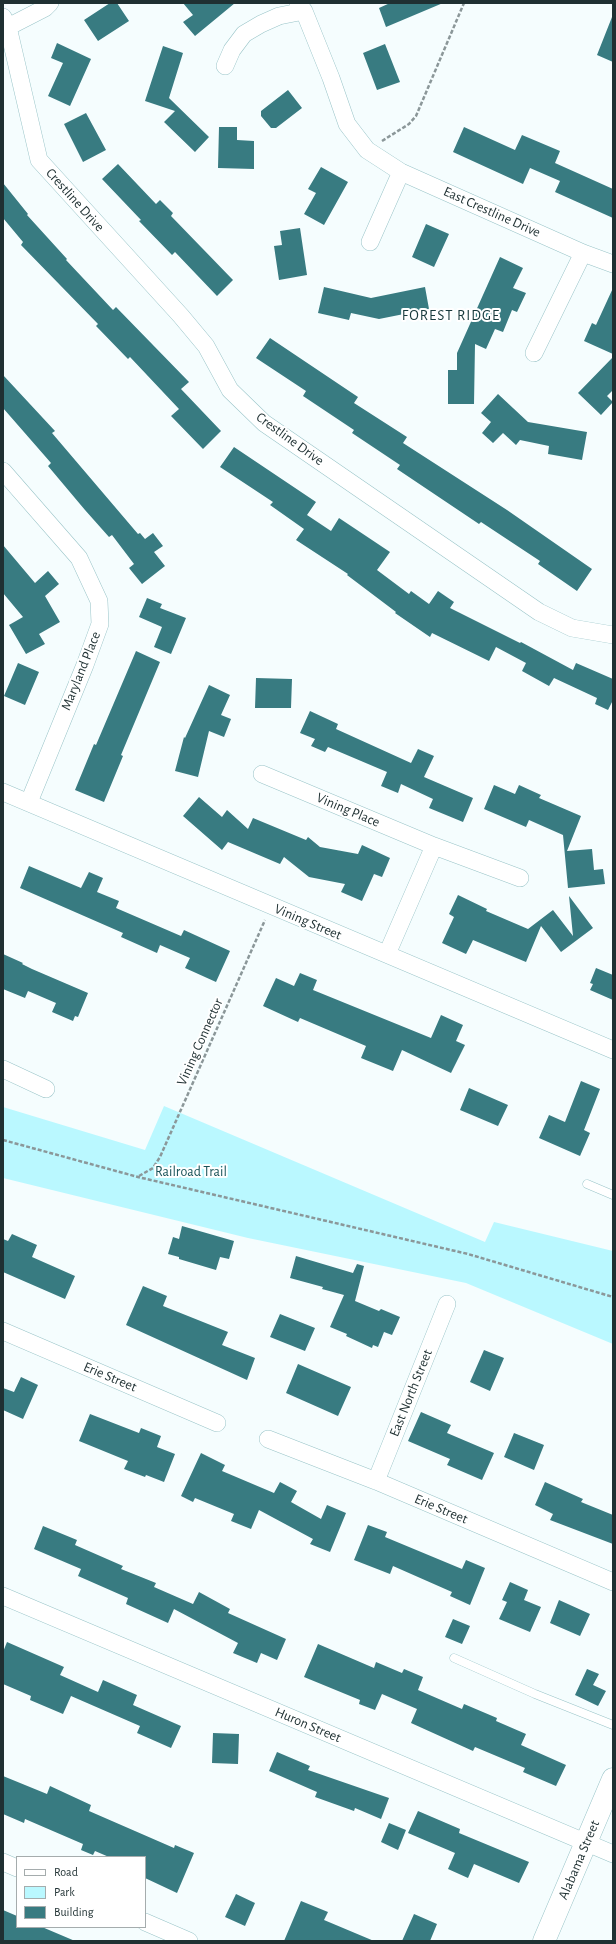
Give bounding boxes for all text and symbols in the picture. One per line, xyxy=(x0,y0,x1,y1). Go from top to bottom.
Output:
street label: Crestline Drive xyxy=(42,165,108,235)
street label: East Crestline Drive xyxy=(441,183,543,241)
district label: FOREST RIDGE xyxy=(402,306,500,324)
street label: Crestline Drive xyxy=(253,409,327,469)
street label: Maryland Place xyxy=(58,629,104,713)
street label: Vining Place xyxy=(314,789,382,831)
street label: Vining Street xyxy=(272,900,344,944)
street label: Vining Connector xyxy=(173,996,227,1088)
park label: Railroad Trail xyxy=(155,1164,227,1180)
street label: East North Street xyxy=(386,1347,436,1439)
street label: Erie Street xyxy=(81,1358,139,1396)
street label: Erie Street xyxy=(412,1490,470,1528)
street label: Huron Street xyxy=(272,1704,344,1746)
street label: Alabama Street xyxy=(555,1818,603,1902)
legend xyxy=(16,1856,146,1928)
text: Road xyxy=(54,1866,78,1878)
text: Park xyxy=(54,1886,75,1898)
text: Building xyxy=(54,1906,94,1918)

